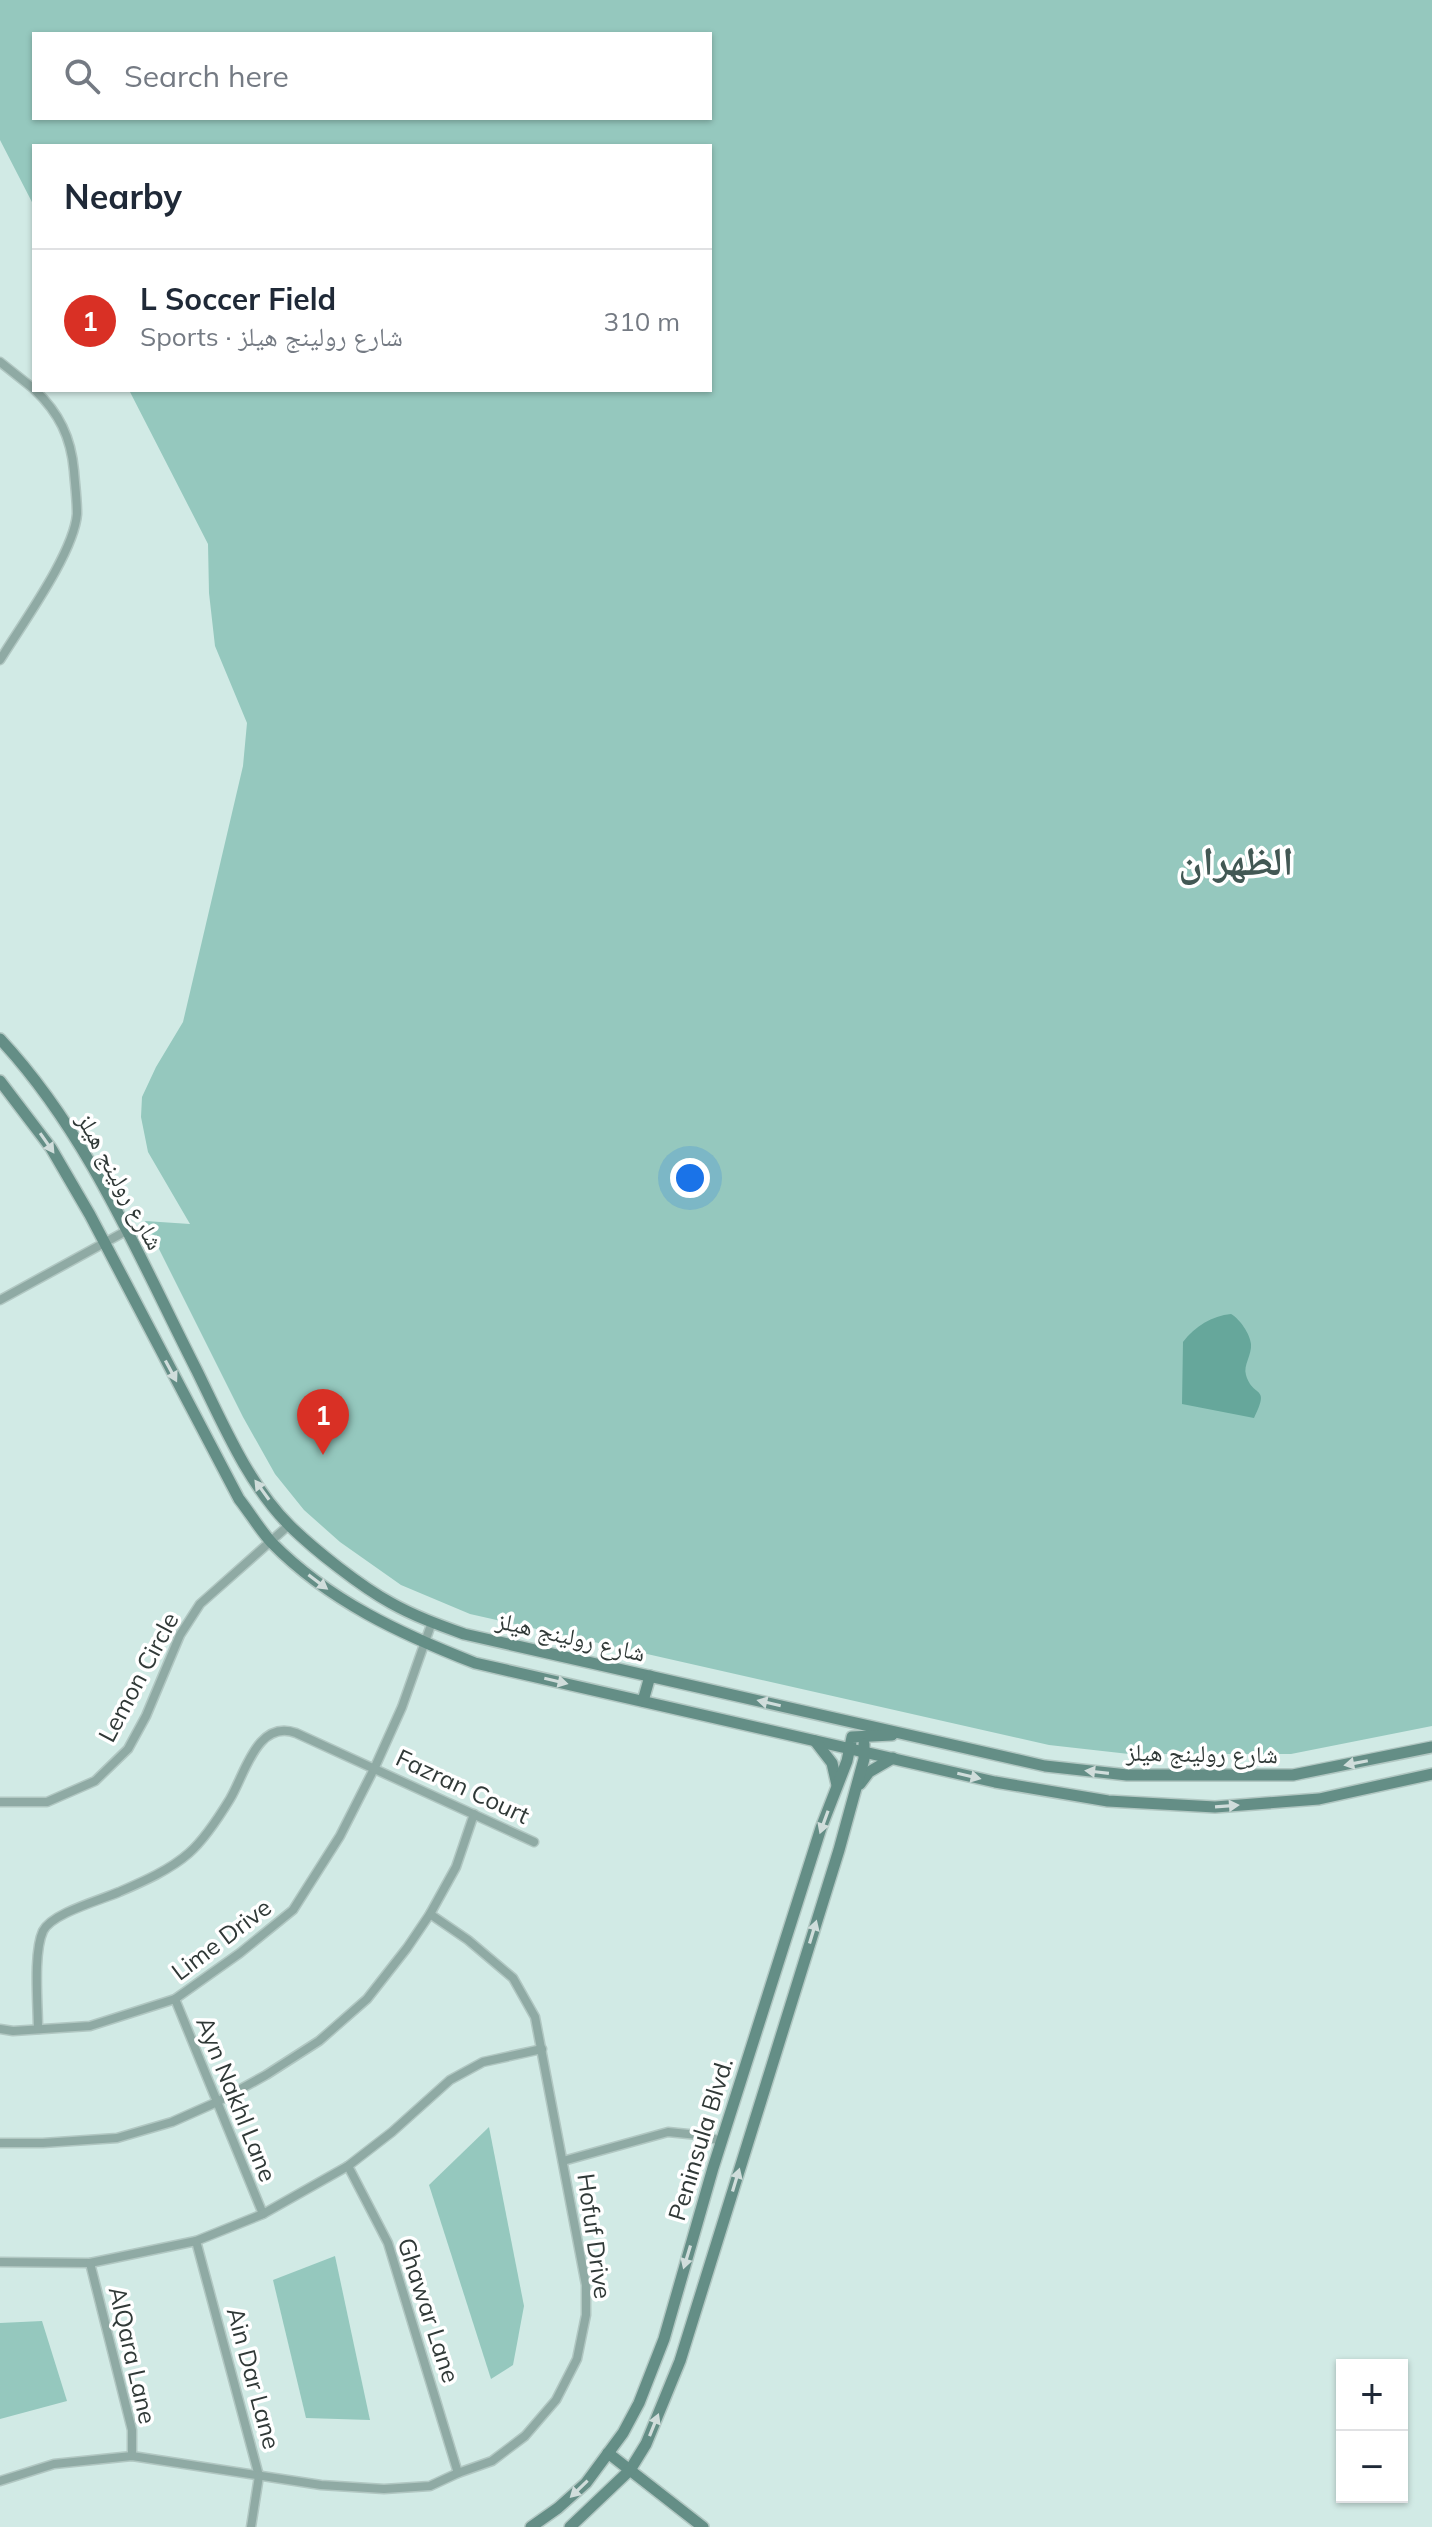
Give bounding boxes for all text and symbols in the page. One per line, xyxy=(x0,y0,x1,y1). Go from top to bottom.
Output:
search box xyxy=(32,32,712,120)
icon: search xyxy=(60,54,104,98)
text: Search here xyxy=(124,57,289,95)
text: Nearby xyxy=(64,175,182,218)
text: L Soccer Field xyxy=(140,280,336,318)
text: 1 xyxy=(82,305,98,338)
text: 310 m xyxy=(604,305,680,338)
text: Sports · شارع رولينج هيلز xyxy=(140,320,403,353)
district label: الظهران xyxy=(1178,835,1294,885)
street label: شارع رولينج هيلز xyxy=(70,1106,171,1255)
one-way arrow xyxy=(39,1133,54,1154)
your location xyxy=(670,1158,710,1198)
one-way arrow xyxy=(165,1360,178,1383)
pin: 1 xyxy=(297,1389,349,1455)
one-way arrow xyxy=(255,1480,270,1501)
one-way arrow xyxy=(308,1573,328,1589)
street label: شارع رولينج هيلز xyxy=(492,1604,648,1669)
street label: Lemon Circle xyxy=(91,1607,185,1747)
one-way arrow xyxy=(543,1675,568,1688)
one-way arrow xyxy=(757,1696,782,1709)
street label: شارع رولينج هيلز xyxy=(1125,1737,1278,1770)
street label: Fazran Court xyxy=(391,1742,535,1830)
one-way arrow xyxy=(1343,1758,1368,1770)
one-way arrow xyxy=(1084,1765,1109,1778)
one-way arrow xyxy=(957,1770,982,1783)
one-way arrow xyxy=(1215,1799,1240,1812)
one-way arrow xyxy=(817,1810,830,1834)
street label: Lime Drive xyxy=(165,1892,277,1986)
one-way arrow xyxy=(807,1919,820,1943)
street label: Ayn Nakhl Lane xyxy=(190,2012,284,2186)
street label: Peninsula Blvd. xyxy=(661,2054,739,2224)
one-way arrow xyxy=(730,2167,743,2191)
street label: Hofuf Drive xyxy=(571,2171,619,2301)
street label: Ghawar Lane xyxy=(391,2234,467,2386)
one-way arrow xyxy=(681,2245,693,2269)
street label: AlQara Lane xyxy=(103,2283,163,2427)
street label: Ain Dar Lane xyxy=(221,2304,287,2452)
map controls xyxy=(1336,2359,1408,2503)
button: + xyxy=(1336,2359,1408,2431)
one-way arrow xyxy=(648,2413,661,2437)
button: − xyxy=(1336,2431,1408,2503)
one-way arrow xyxy=(570,2479,589,2498)

